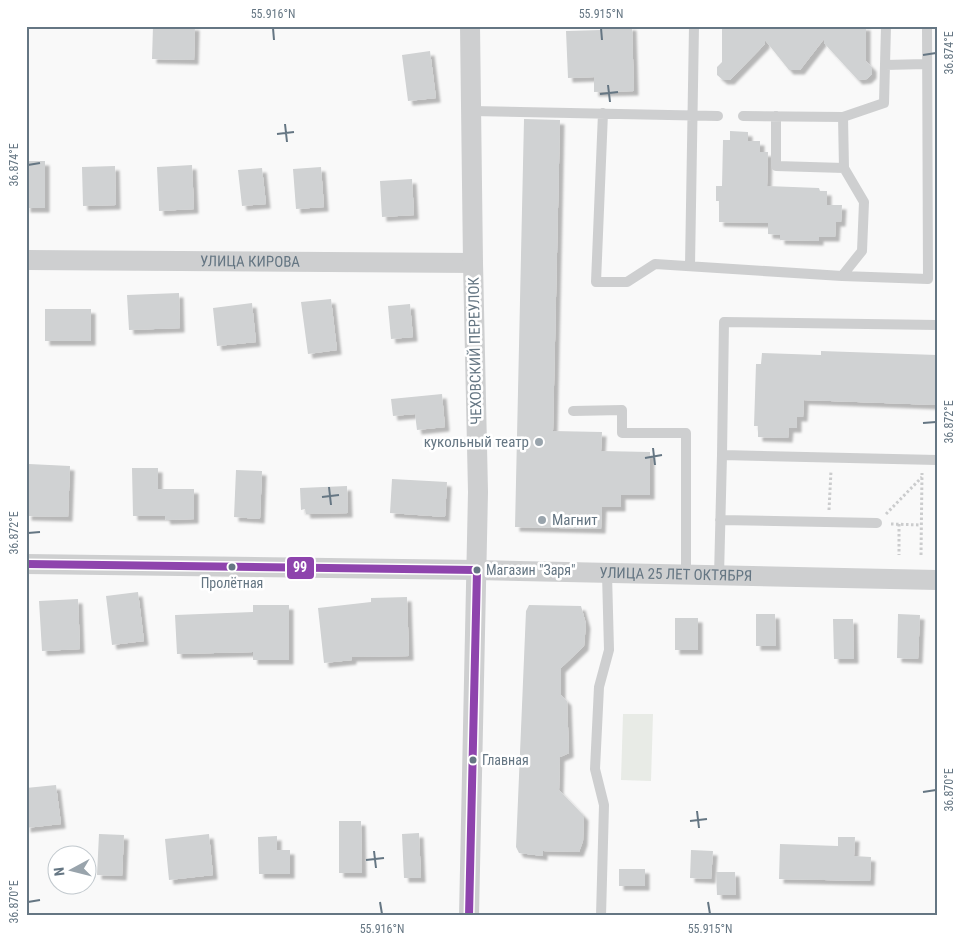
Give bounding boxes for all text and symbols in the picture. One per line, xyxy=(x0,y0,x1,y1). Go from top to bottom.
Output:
text: 55.916°N xyxy=(251,7,295,21)
text: 55.915°N xyxy=(579,7,623,21)
text: 36.874°E xyxy=(942,31,956,75)
text: 36.874°E xyxy=(7,143,21,187)
street label: УЛИЦА КИРОВА xyxy=(200,252,300,271)
street label: ЧЕХОВСКИЙ ПЕРЕУЛОК xyxy=(465,276,485,425)
text: 36.872°E xyxy=(942,400,956,444)
place label: кукольный театр xyxy=(424,433,529,451)
marker: кукольный театр xyxy=(533,436,545,448)
text: 36.872°E xyxy=(7,511,21,555)
place label: Магнит xyxy=(552,511,598,529)
marker: Магнит xyxy=(536,514,548,526)
line badge: 99 xyxy=(286,556,315,580)
text: 99 xyxy=(293,559,307,575)
marker: Пролётная xyxy=(227,562,237,572)
place label: Магазин "Заря" xyxy=(486,562,576,578)
street label: УЛИЦА 25 ЛЕТ ОКТЯБРЯ xyxy=(599,564,753,585)
marker: Магазин "Заря" xyxy=(472,565,482,575)
place label: Пролётная xyxy=(201,575,263,591)
place label: Главная xyxy=(482,752,529,768)
marker: Главная xyxy=(468,755,478,765)
text: 36.870°E xyxy=(942,768,956,812)
north arrow xyxy=(48,844,98,894)
text: N xyxy=(51,866,68,877)
text: 36.870°E xyxy=(7,880,21,924)
text: 55.916°N xyxy=(360,922,404,936)
text: 55.915°N xyxy=(688,922,732,936)

